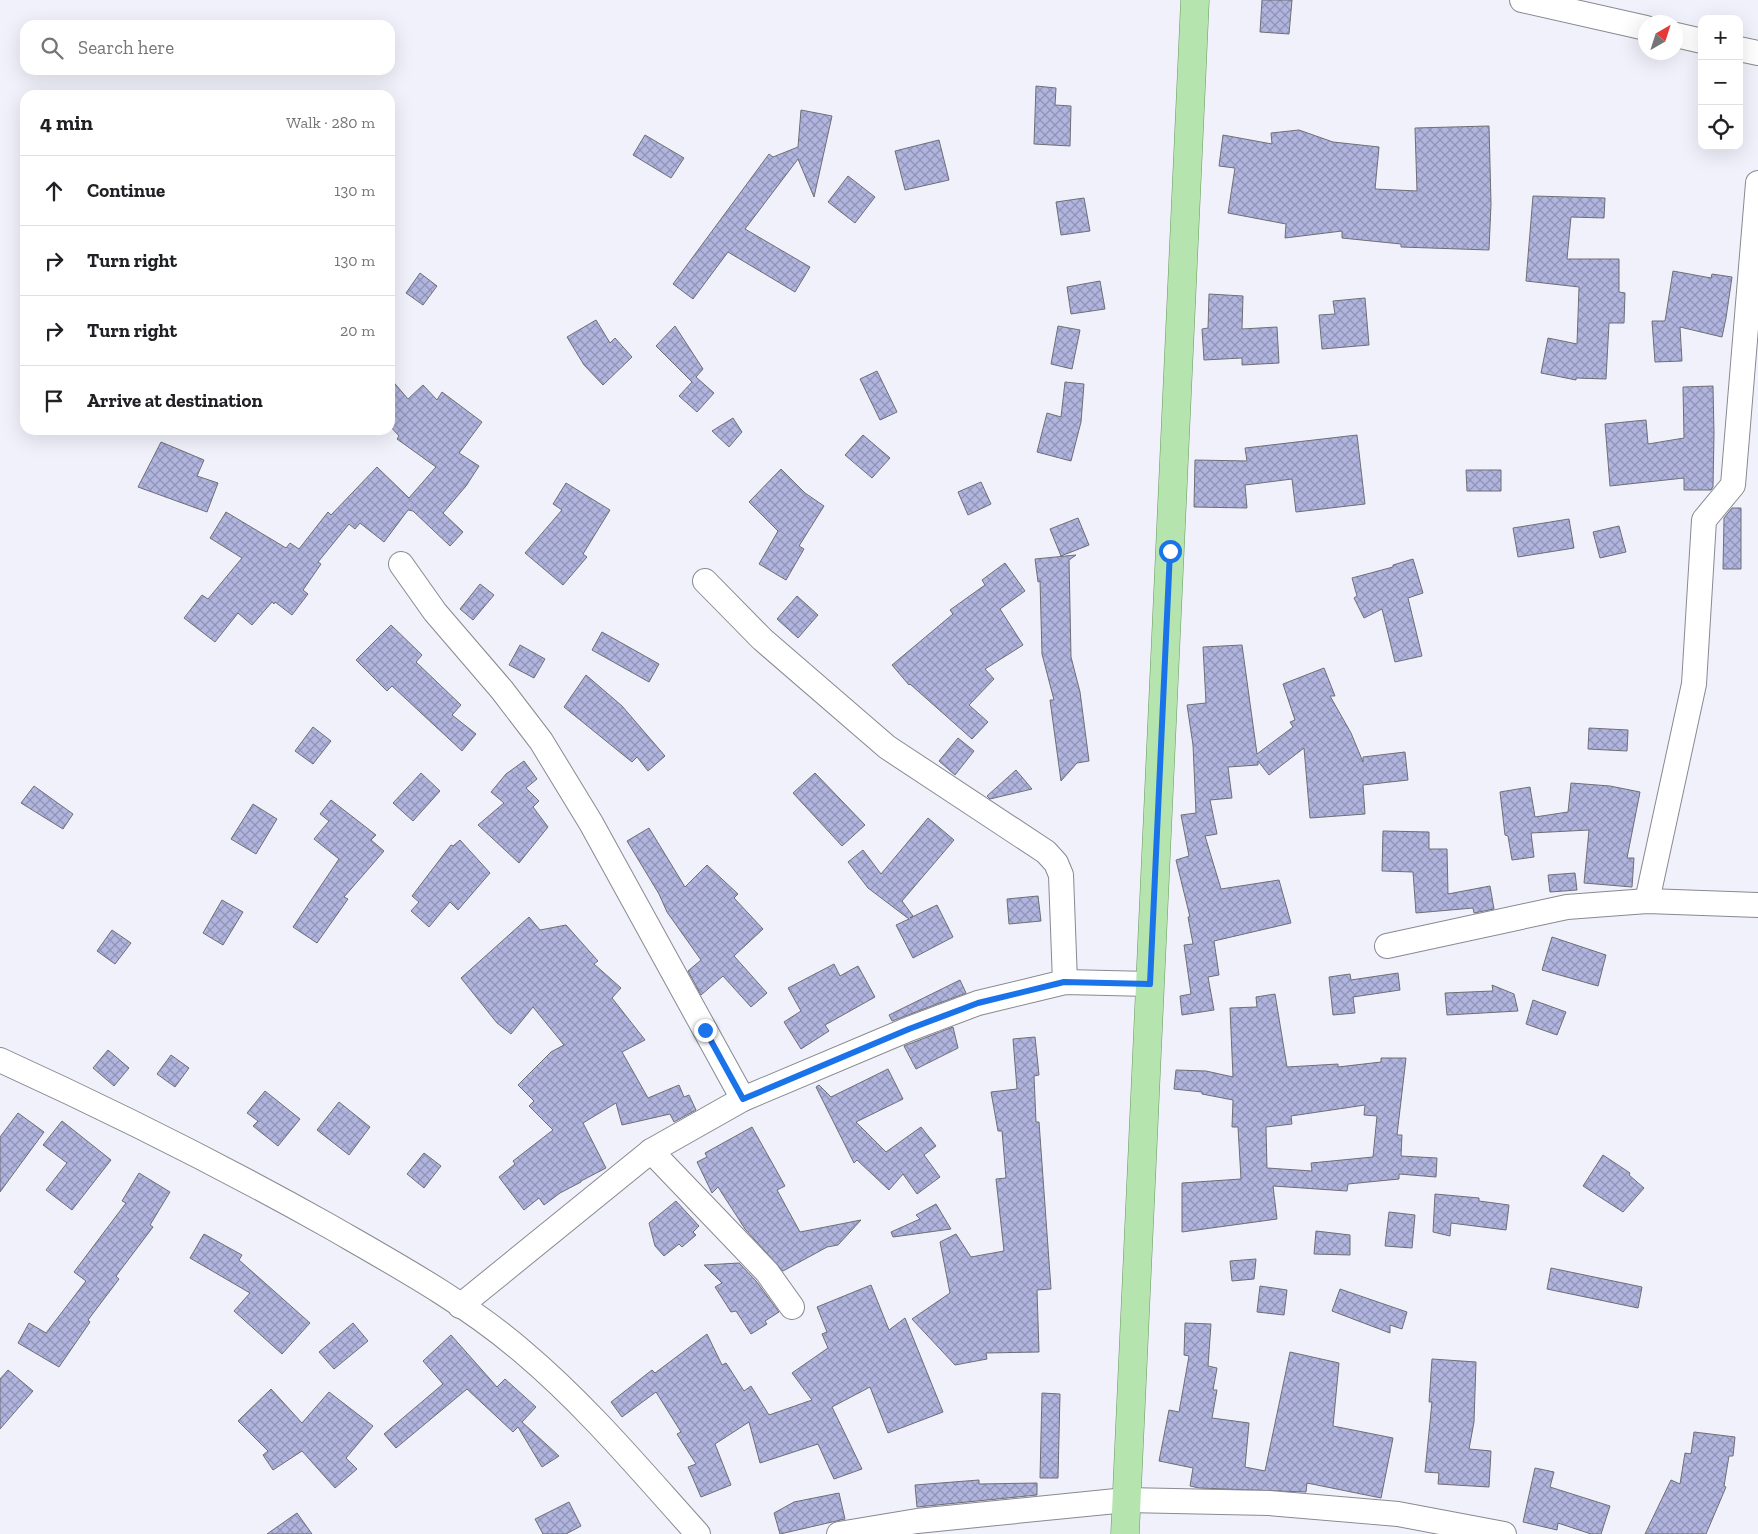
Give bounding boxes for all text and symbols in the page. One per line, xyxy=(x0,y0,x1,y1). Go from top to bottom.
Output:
north arrow xyxy=(1638,15,1683,60)
map controls xyxy=(1698,15,1743,150)
button: + xyxy=(1698,15,1743,60)
search box xyxy=(20,20,395,75)
icon: search xyxy=(38,34,66,62)
text: Search here xyxy=(78,36,174,59)
button: − xyxy=(1698,60,1743,105)
button: locate xyxy=(1698,105,1743,150)
text: 4 min xyxy=(40,110,93,135)
text: Walk · 280 m xyxy=(286,113,375,132)
icon: ahead xyxy=(40,177,68,205)
text: Continue xyxy=(87,179,165,202)
text: 130 m xyxy=(334,181,375,200)
icon: right xyxy=(40,247,68,275)
text: Turn right xyxy=(87,249,177,272)
text: 130 m xyxy=(334,251,375,270)
icon: right xyxy=(40,317,68,345)
text: Turn right xyxy=(87,319,177,342)
text: 20 m xyxy=(340,321,375,340)
icon: arrive xyxy=(40,387,68,415)
text: Arrive at destination xyxy=(87,389,263,412)
route start xyxy=(1159,540,1182,563)
route end xyxy=(694,1019,717,1042)

